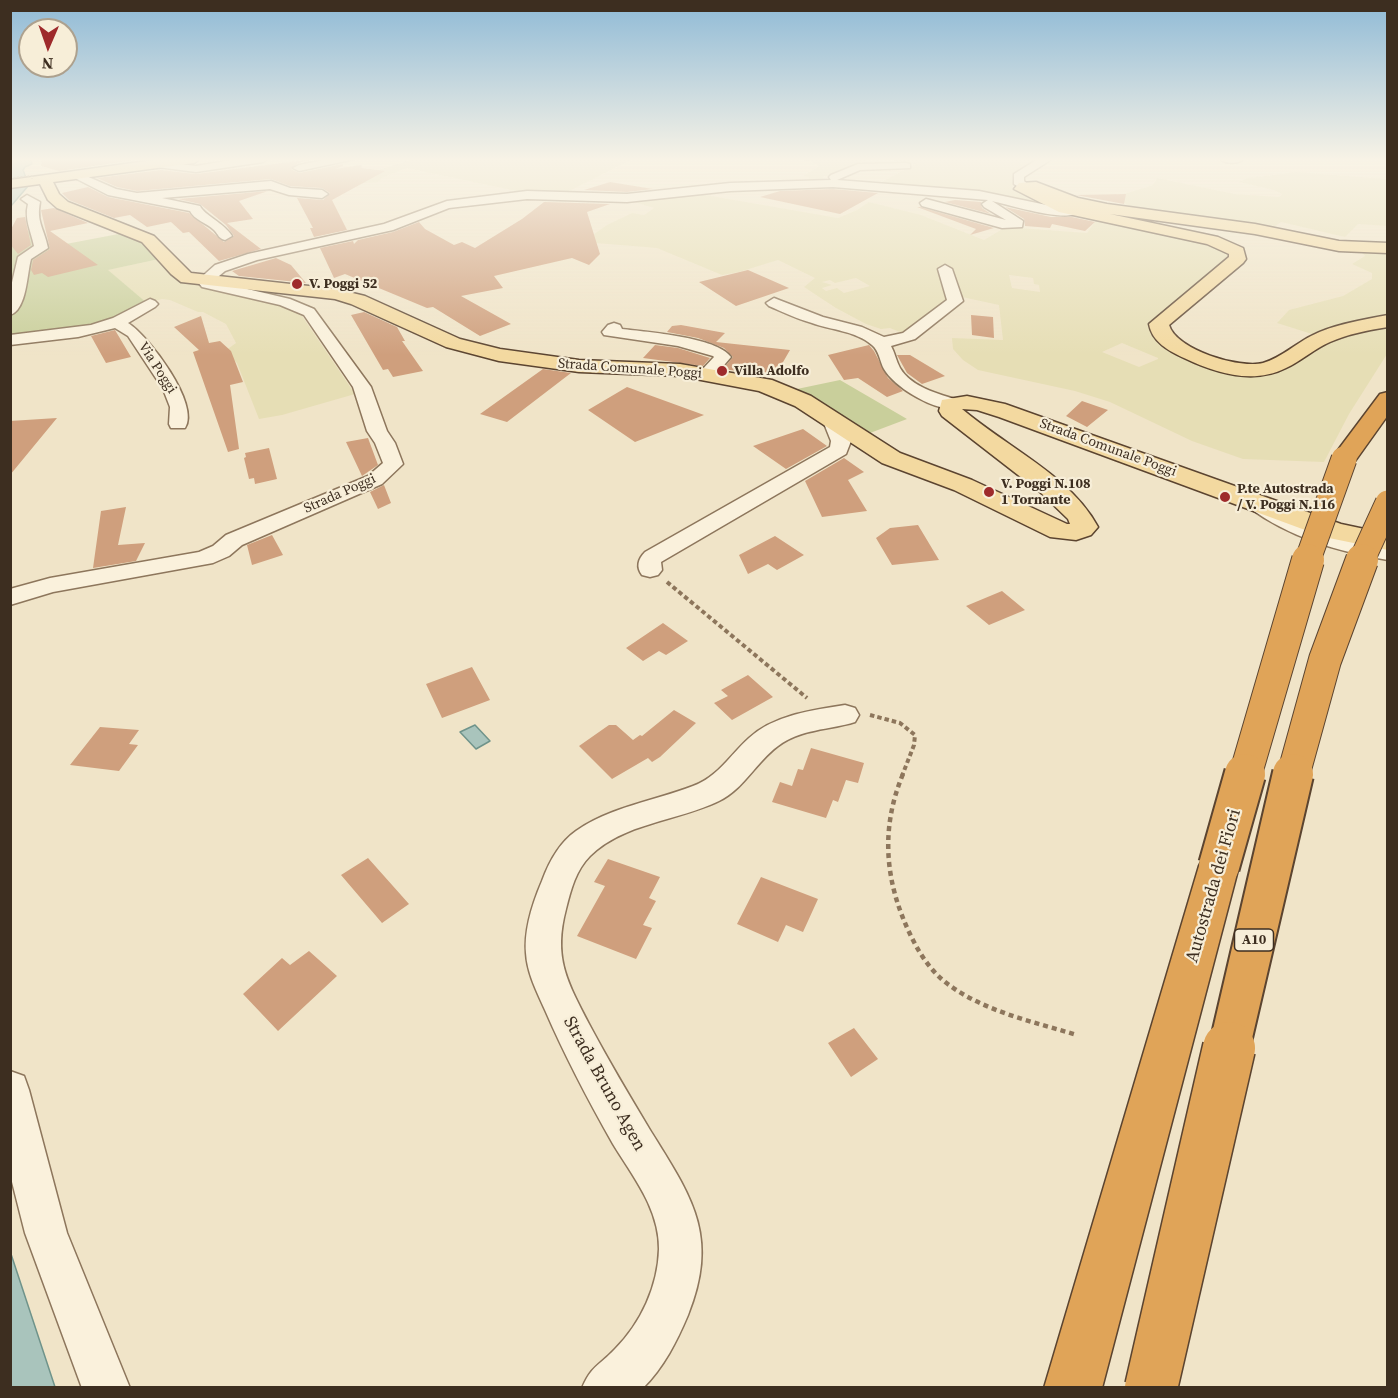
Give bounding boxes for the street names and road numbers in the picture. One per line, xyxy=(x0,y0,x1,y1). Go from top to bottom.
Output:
street label: Via Poggi xyxy=(134,339,180,397)
street label: Strada Comunale Poggi xyxy=(557,356,703,382)
street label: Strada Comunale Poggi xyxy=(1037,415,1179,481)
street label: Strada Poggi xyxy=(301,471,379,517)
street label: Autostrada dei Fiori xyxy=(1182,807,1246,965)
road number: A10 xyxy=(1234,929,1274,951)
street label: Strada Bruno Agen xyxy=(558,1013,650,1155)

